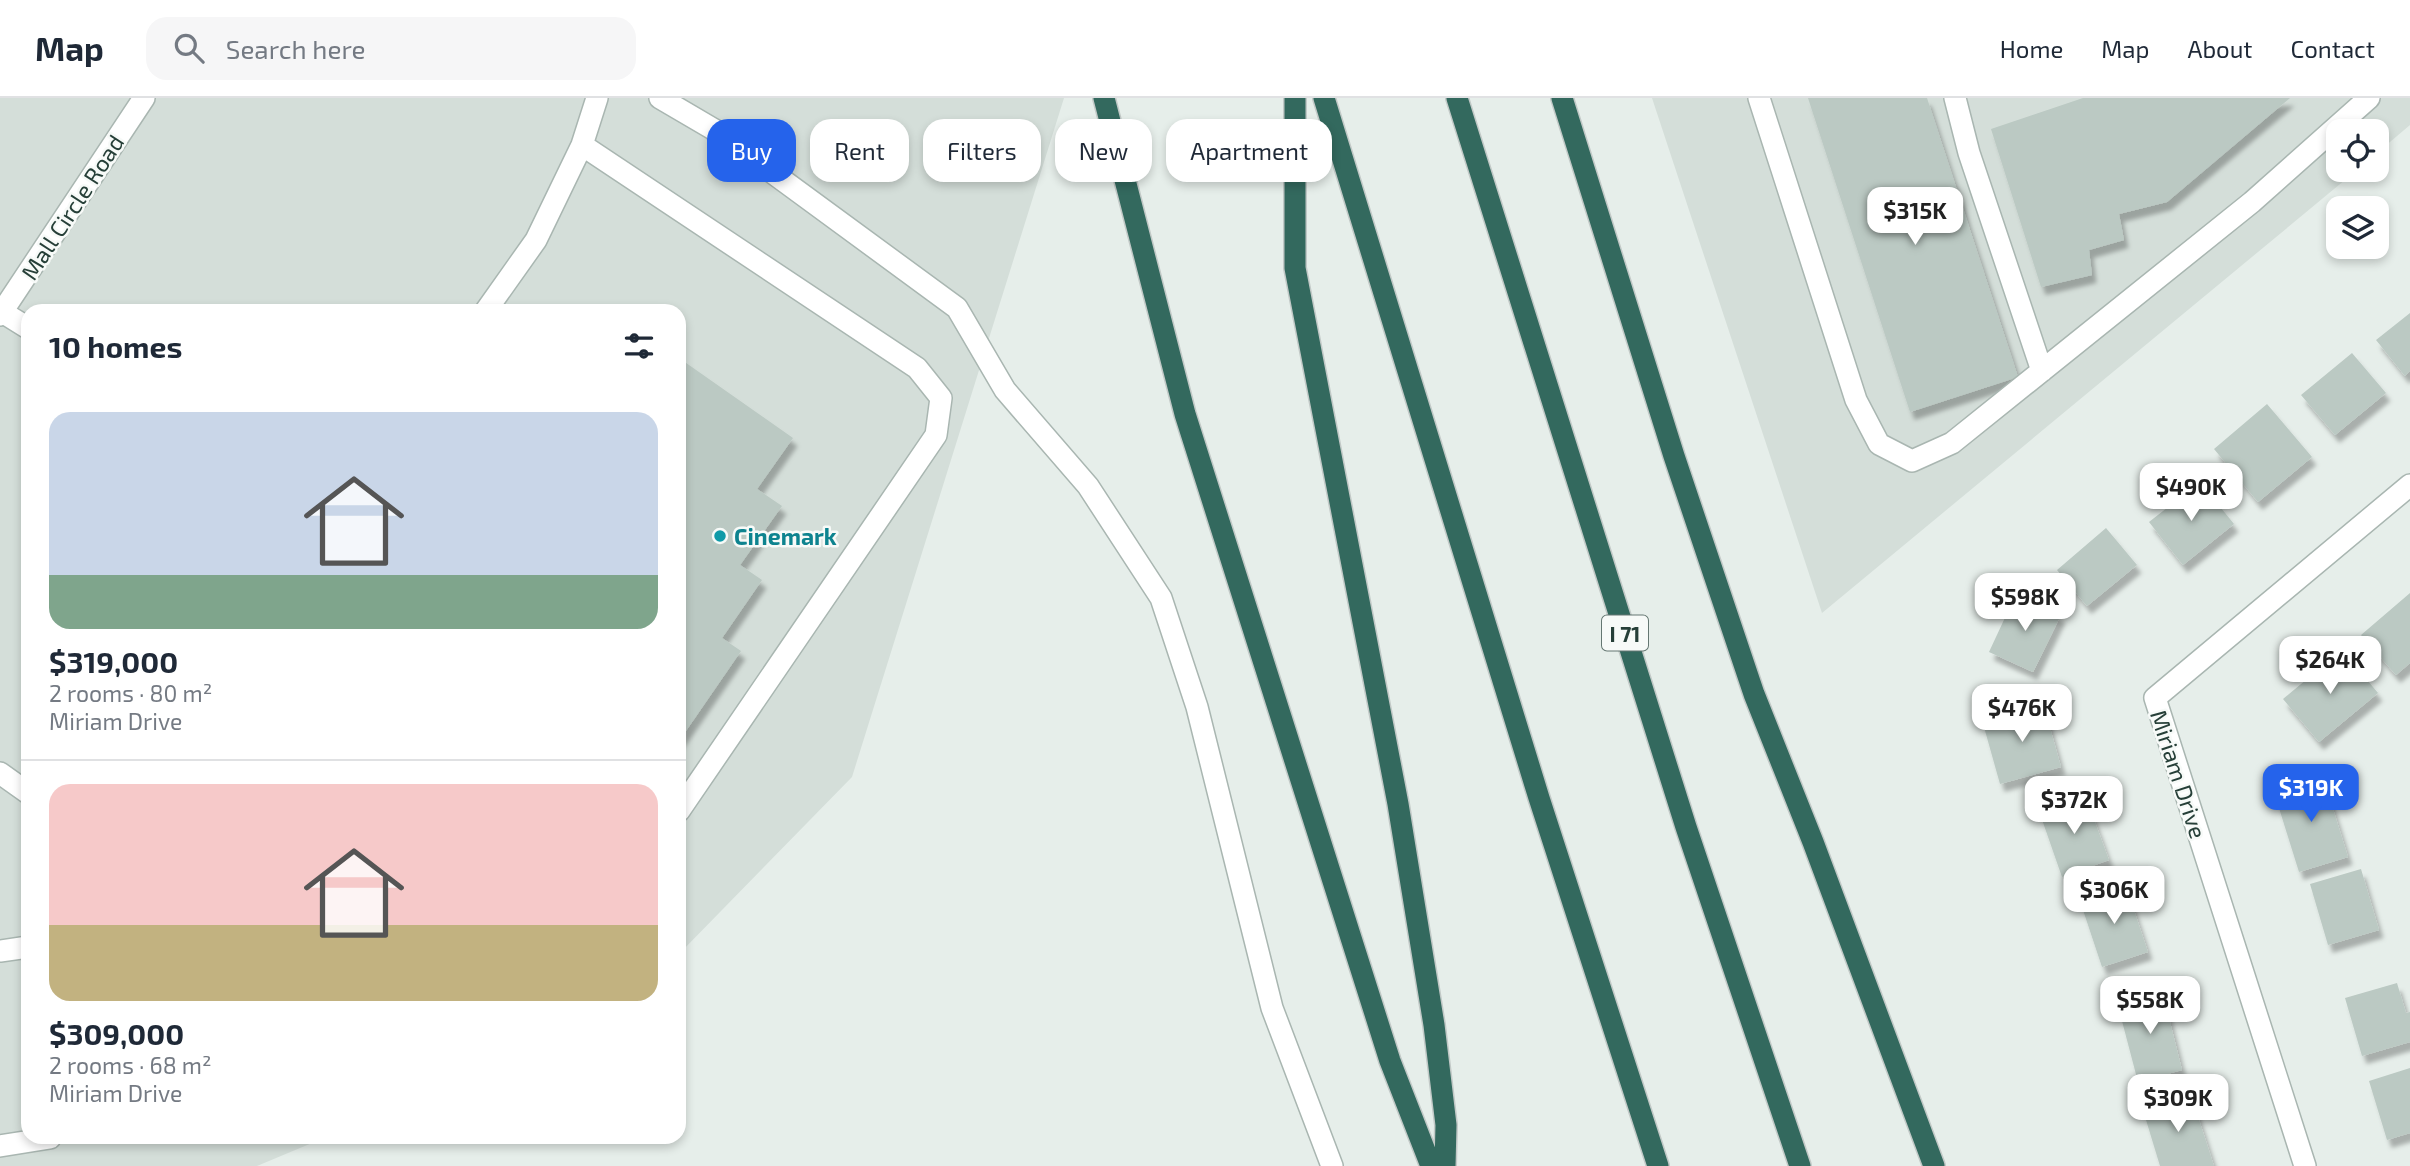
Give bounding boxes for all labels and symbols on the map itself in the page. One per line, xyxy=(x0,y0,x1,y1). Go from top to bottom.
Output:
street label: Mall Circle Road xyxy=(15,129,129,285)
pin: $315K xyxy=(1866,188,1964,247)
pin: $490K xyxy=(2142,464,2240,523)
place label: Cinemark xyxy=(734,522,837,550)
marker: Cinemark xyxy=(712,528,728,544)
pin: $598K xyxy=(1976,574,2074,633)
road number: I 71 xyxy=(1602,616,1648,650)
pin: $264K xyxy=(2281,636,2379,696)
pin: $476K xyxy=(1973,684,2071,744)
street label: Miriam Drive xyxy=(2145,706,2213,842)
pin: $319K xyxy=(2262,764,2360,824)
pin: $372K xyxy=(2025,776,2123,836)
pin: $306K xyxy=(2065,866,2163,926)
pin: $558K xyxy=(2101,976,2199,1036)
pin: $309K xyxy=(2129,1074,2227,1134)

